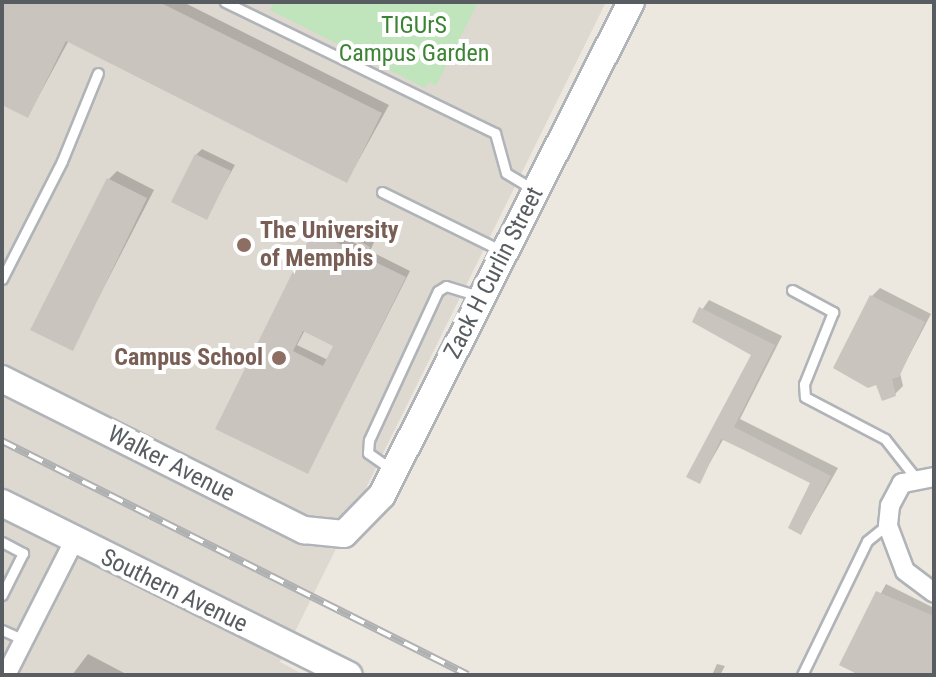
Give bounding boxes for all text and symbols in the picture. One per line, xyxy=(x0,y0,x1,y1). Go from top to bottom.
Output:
park label: TIGUrS Campus Garden xyxy=(339,12,489,68)
street label: Zack H Curlin Street xyxy=(438,182,550,364)
place label: The University of Memphis xyxy=(260,217,398,273)
marker: The University of Memphis xyxy=(235,236,253,254)
place label: Campus School xyxy=(114,344,263,372)
marker: Campus School xyxy=(270,349,288,367)
street label: Walker Avenue xyxy=(103,420,239,508)
street label: Southern Avenue xyxy=(96,543,252,639)

